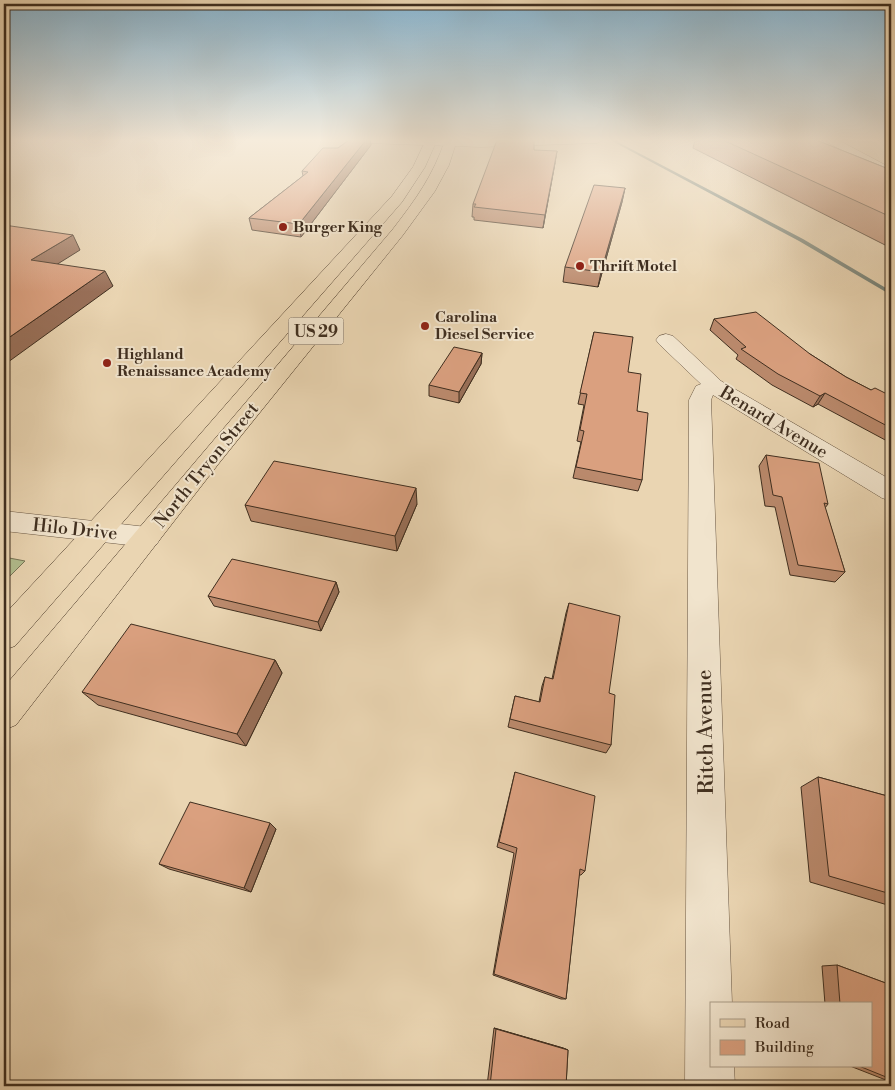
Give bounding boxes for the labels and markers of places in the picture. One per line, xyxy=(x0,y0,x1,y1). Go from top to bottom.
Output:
place label: Burger King xyxy=(293,218,383,237)
marker: Burger King xyxy=(277,221,289,233)
place label: Thrift Motel xyxy=(590,257,677,276)
marker: Thrift Motel xyxy=(574,260,586,272)
place label: Carolina Diesel Service xyxy=(435,308,534,344)
marker: Carolina Diesel Service xyxy=(419,320,431,332)
place label: Highland Renaissance Academy xyxy=(117,345,272,381)
marker: Highland Renaissance Academy xyxy=(101,357,113,369)

